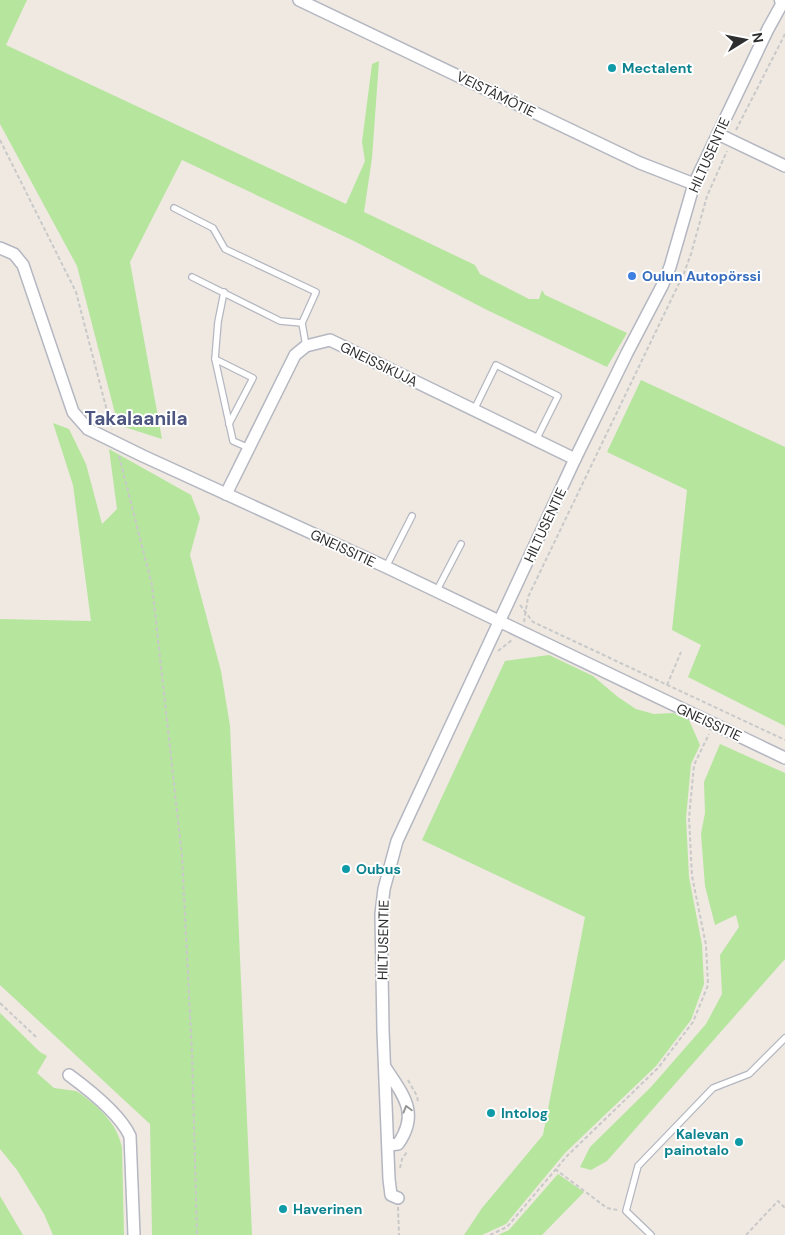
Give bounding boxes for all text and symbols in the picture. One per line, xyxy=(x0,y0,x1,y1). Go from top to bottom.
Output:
north arrow xyxy=(720,15,770,65)
text: N xyxy=(748,31,768,44)
place label: Mectalent xyxy=(622,59,692,77)
marker: Mectalent xyxy=(606,62,618,74)
street label: VEISTÄMÖTIE xyxy=(454,67,539,121)
street label: HILTUSENTIE xyxy=(684,115,734,195)
place label: Oulun Autopörssi xyxy=(642,267,761,285)
marker: Oulun Autopörssi xyxy=(626,270,638,282)
street label: GNEISSIKUJA xyxy=(337,337,421,391)
district label: Takalaanila xyxy=(84,406,188,431)
street label: HILTUSENTIE xyxy=(520,485,570,565)
street label: GNEISSITIE xyxy=(307,525,379,571)
street label: GNEISSITIE xyxy=(673,699,745,745)
place label: Oubus xyxy=(356,860,401,878)
marker: Oubus xyxy=(340,863,352,875)
street label: HILTUSENTIE xyxy=(373,900,393,980)
place label: Intolog xyxy=(501,1104,548,1122)
one-way arrow xyxy=(402,1105,413,1113)
marker: Intolog xyxy=(485,1107,497,1119)
place label: Kalevan painotalo xyxy=(664,1125,729,1159)
marker: Kalevan painotalo xyxy=(733,1136,745,1148)
place label: Haverinen xyxy=(293,1200,362,1218)
marker: Haverinen xyxy=(277,1203,289,1215)

